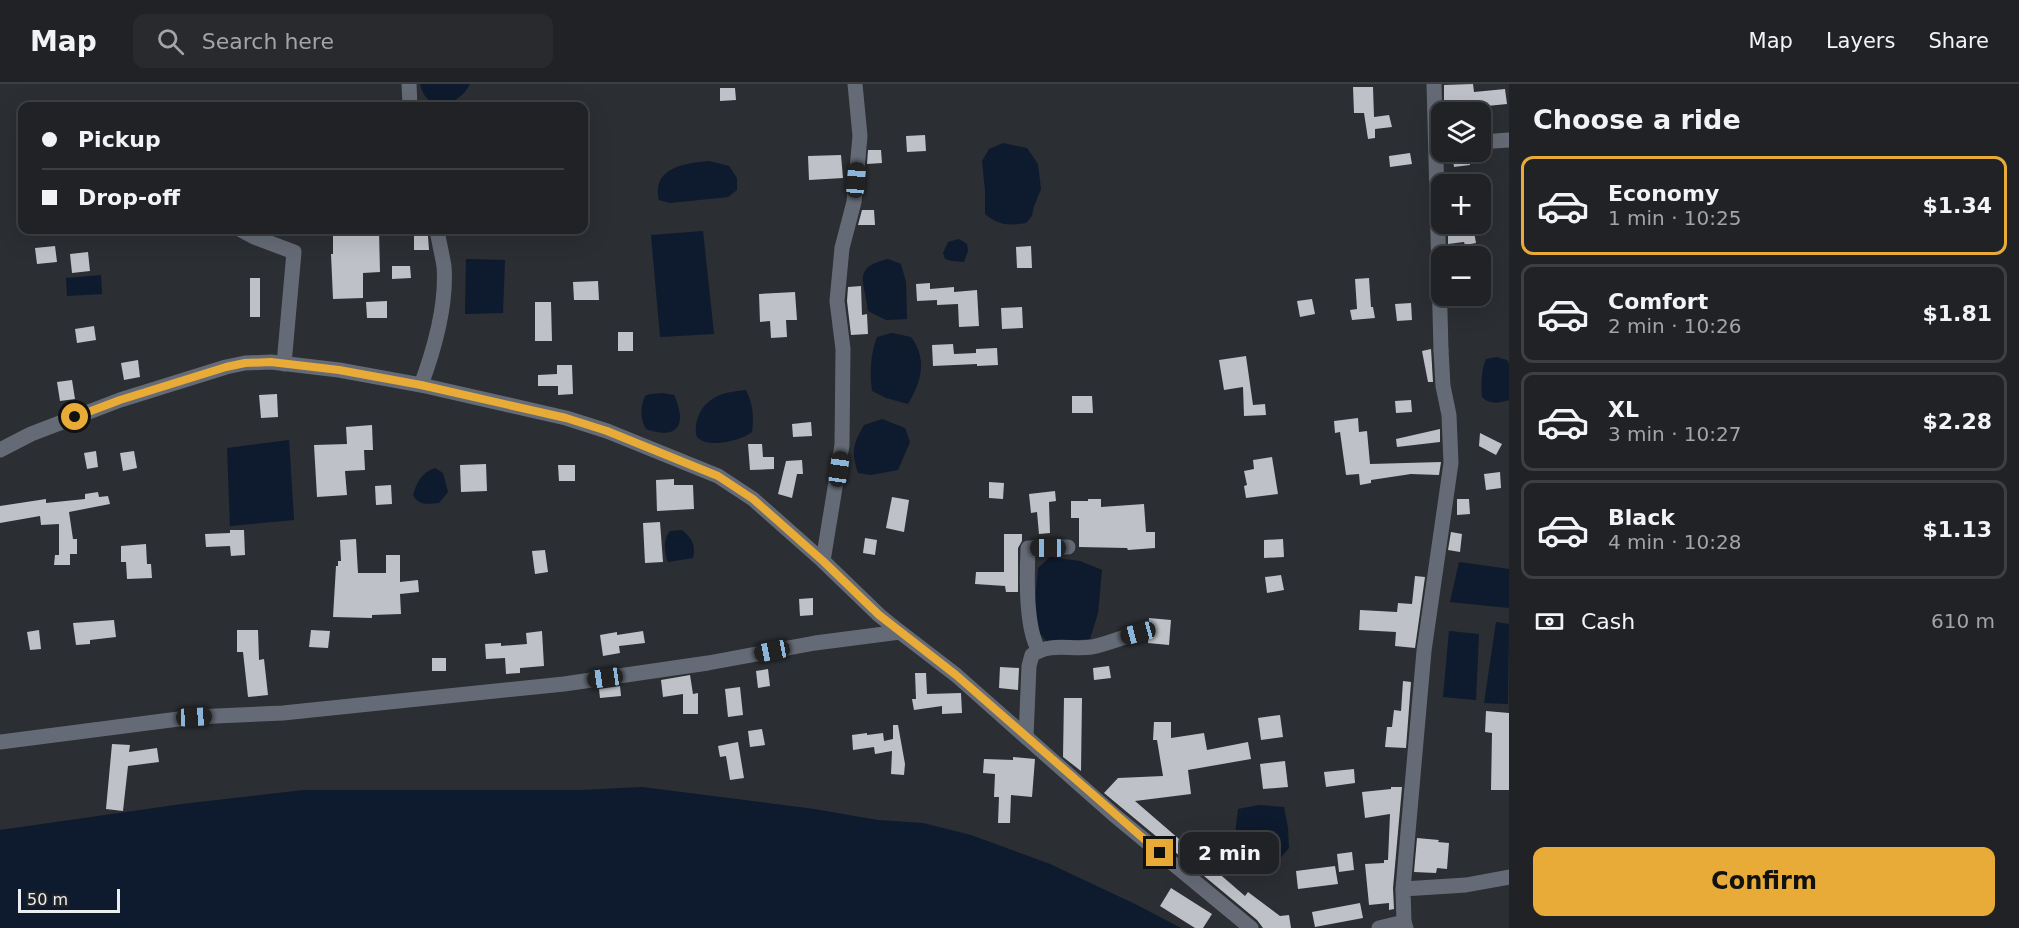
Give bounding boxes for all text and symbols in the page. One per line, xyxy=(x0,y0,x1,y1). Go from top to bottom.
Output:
search box xyxy=(133,14,553,68)
text: Map xyxy=(30,25,97,58)
icon: search xyxy=(154,25,187,58)
text: Search here xyxy=(202,29,334,54)
text: Map xyxy=(1749,29,1793,53)
text: Layers xyxy=(1826,29,1895,53)
text: Share xyxy=(1928,29,1989,53)
map controls xyxy=(1431,102,1491,306)
button: layers xyxy=(1431,102,1491,162)
text: Choose a ride xyxy=(1533,104,1741,135)
text: Pickup xyxy=(78,127,161,152)
car xyxy=(845,161,867,199)
button: + xyxy=(1431,174,1491,234)
icon: car xyxy=(1536,179,1590,233)
text: Economy xyxy=(1608,181,1719,206)
text: Drop-off xyxy=(78,185,180,210)
text: $1.34 xyxy=(1922,193,1992,218)
text: 1 min · 10:25 xyxy=(1608,206,1742,230)
button: − xyxy=(1431,246,1491,306)
icon: car xyxy=(1536,287,1590,341)
text: Comfort xyxy=(1608,289,1708,314)
text: $1.81 xyxy=(1922,301,1992,326)
text: 2 min · 10:26 xyxy=(1608,314,1742,338)
icon: car xyxy=(1536,395,1590,449)
text: XL xyxy=(1608,397,1639,422)
route start xyxy=(61,403,88,430)
text: $2.28 xyxy=(1922,409,1992,434)
text: 3 min · 10:27 xyxy=(1608,422,1742,446)
car xyxy=(828,450,850,488)
icon: car xyxy=(1536,503,1590,557)
text: Black xyxy=(1608,505,1675,530)
text: $1.13 xyxy=(1922,517,1992,542)
text: 4 min · 10:28 xyxy=(1608,530,1742,554)
car xyxy=(1030,539,1066,557)
icon: cash xyxy=(1533,605,1566,638)
text: Cash xyxy=(1581,609,1635,634)
text: 610 m xyxy=(1931,609,1995,633)
car xyxy=(1118,620,1158,646)
car xyxy=(753,639,791,663)
car xyxy=(586,667,624,689)
car xyxy=(176,707,212,727)
callout: 2 min xyxy=(1181,832,1280,874)
route end xyxy=(1146,839,1173,866)
text: 2 min xyxy=(1198,841,1261,865)
button: Confirm xyxy=(1533,847,1995,916)
scale bar xyxy=(18,886,120,914)
text: 50 m xyxy=(27,890,68,909)

